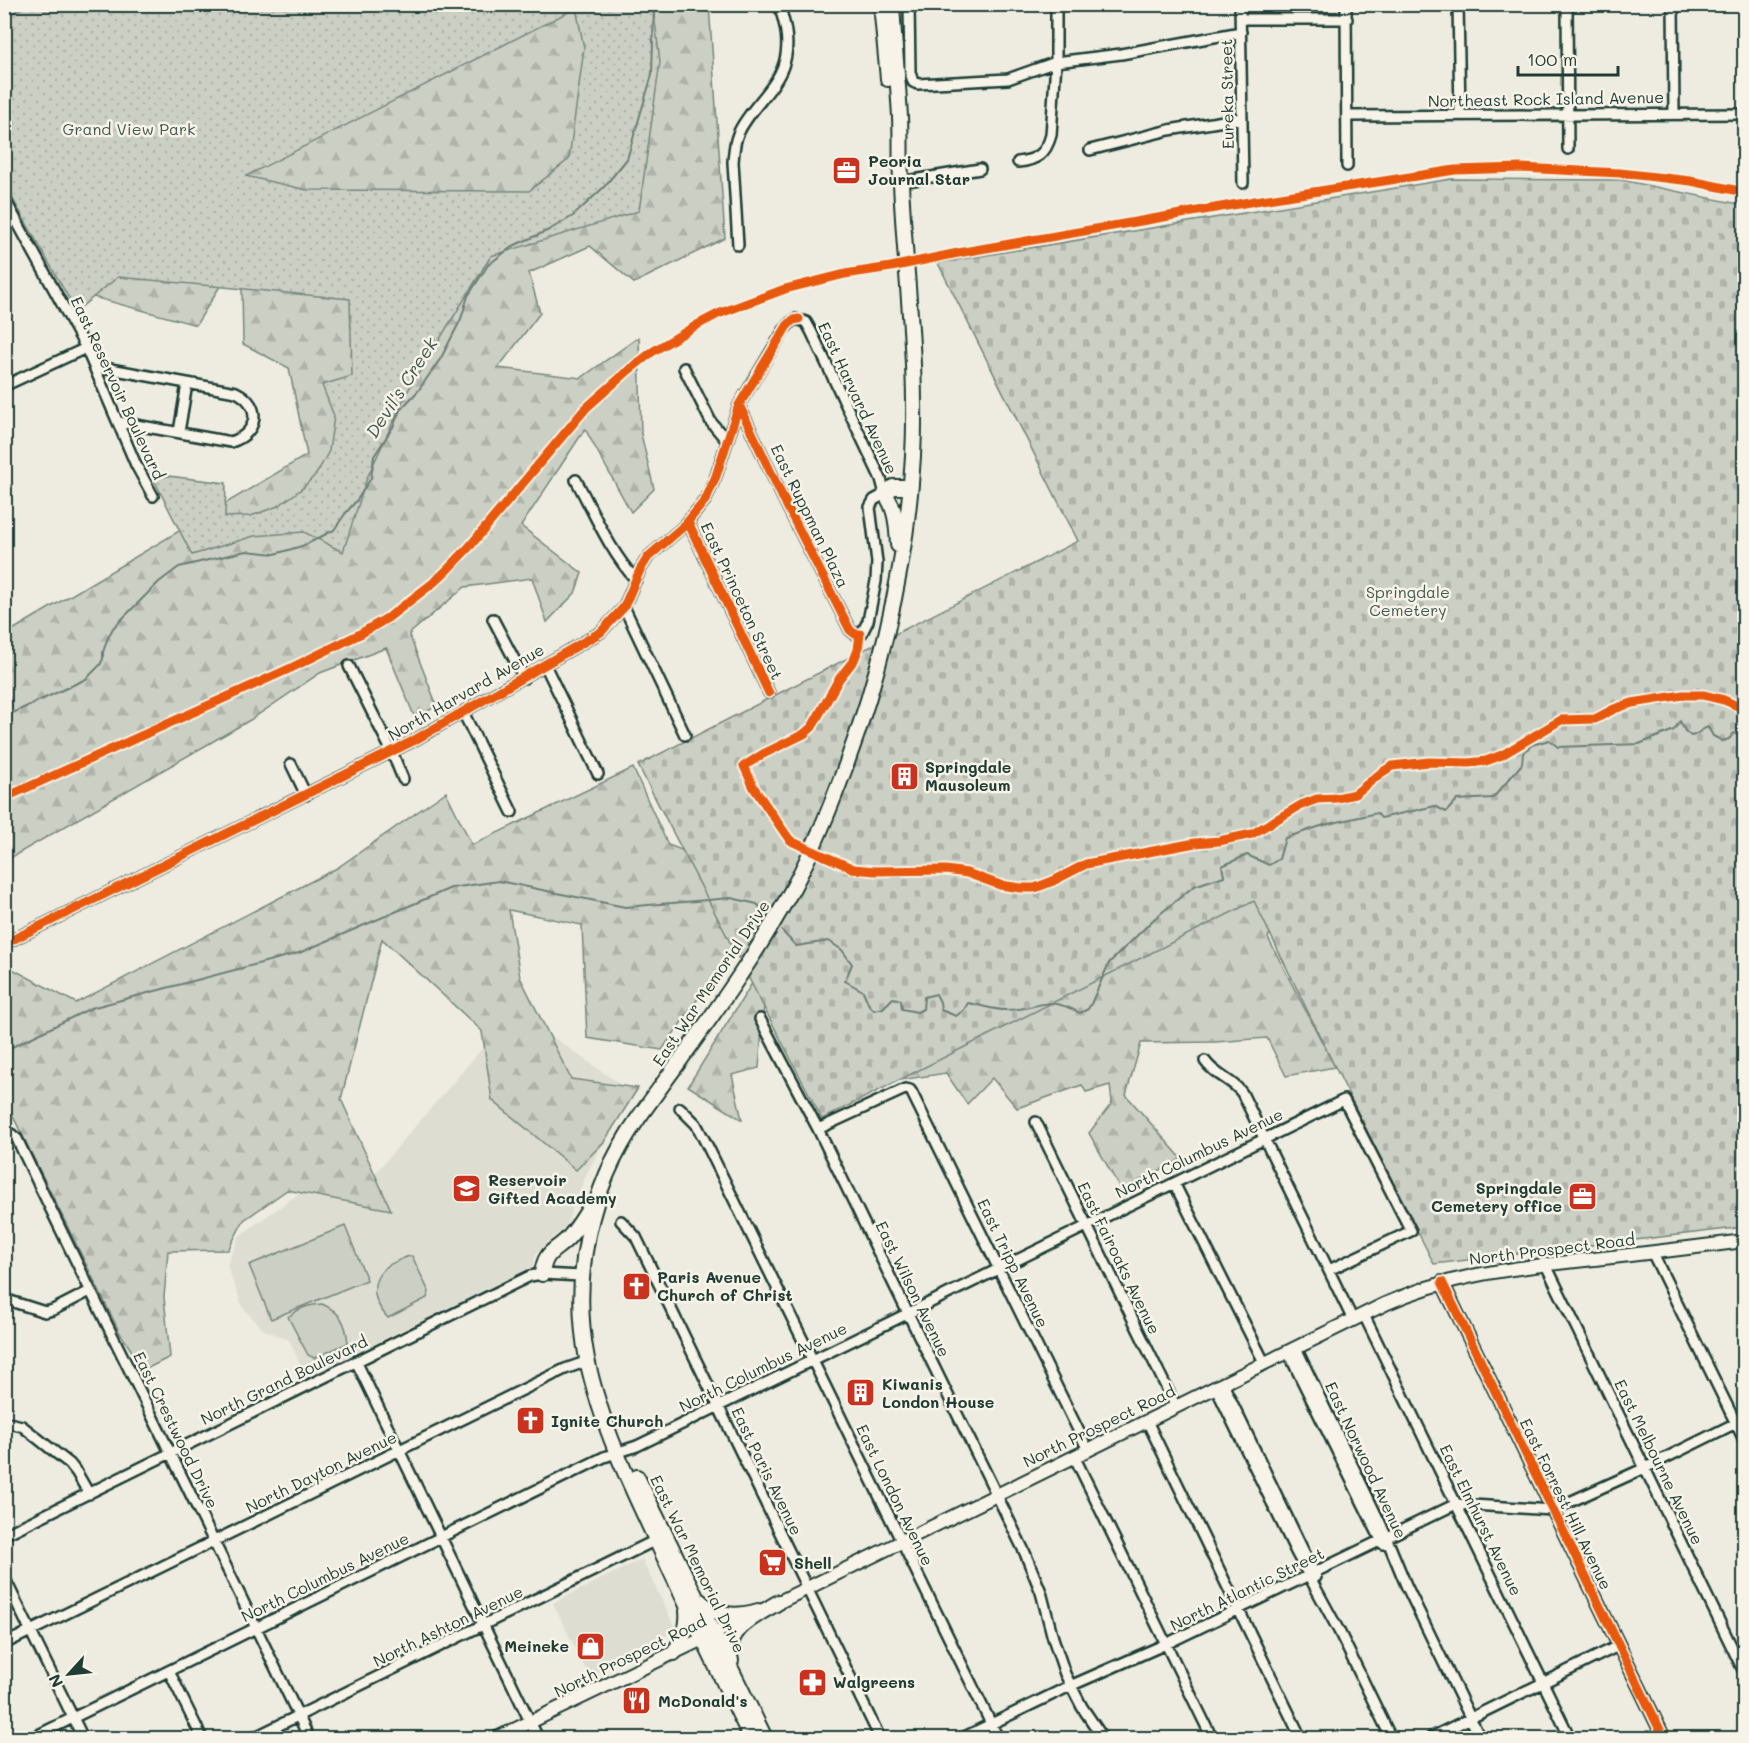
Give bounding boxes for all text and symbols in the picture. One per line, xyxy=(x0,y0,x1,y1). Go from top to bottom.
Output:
street label: Eureka Street xyxy=(1215,39,1238,149)
scale bar xyxy=(1518,39,1618,77)
text: 100 m xyxy=(1527,47,1577,71)
street label: Northeast Rock Island Avenue xyxy=(1428,86,1664,111)
park label: Grand View Park xyxy=(63,118,195,139)
place label: Peoria Journal Star xyxy=(868,150,970,189)
office icon: Peoria Journal Star xyxy=(831,154,863,186)
street label: East Reservoir Boulevard xyxy=(67,293,170,483)
street label: East Harvard Avenue xyxy=(814,318,903,477)
water label: Devil's Creek xyxy=(360,332,443,442)
street label: East Ruppman Plaza xyxy=(767,441,854,591)
street label: East Princeton Street xyxy=(697,519,788,683)
park label: Springdale Cemetery xyxy=(1366,581,1450,620)
street label: North Harvard Avenue xyxy=(384,638,548,745)
place label: Springdale Mausoleum xyxy=(925,756,1011,795)
building icon: Springdale Mausoleum xyxy=(888,760,920,792)
street label: East War Memorial Drive xyxy=(647,896,774,1070)
street label: North Columbus Avenue xyxy=(1111,1103,1286,1202)
place label: Reservoir Gifted Academy xyxy=(488,1169,617,1208)
school or university icon: Reservoir Gifted Academy xyxy=(451,1173,483,1205)
place label: Springdale Cemetery office xyxy=(1431,1177,1562,1216)
street label: East Fairoaks Avenue xyxy=(1073,1178,1166,1337)
office icon: Springdale Cemetery office xyxy=(1567,1181,1599,1213)
street label: East Tripp Avenue xyxy=(973,1195,1054,1331)
street label: East Wilson Avenue xyxy=(871,1217,955,1360)
street label: North Prospect Road xyxy=(1468,1228,1636,1269)
place label: Paris Avenue Church of Christ xyxy=(657,1266,793,1305)
church icon: Paris Avenue Church of Christ xyxy=(620,1270,652,1302)
street label: North Columbus Avenue xyxy=(675,1317,850,1416)
street label: North Grand Boulevard xyxy=(197,1330,371,1429)
street label: East Crestwood Drive xyxy=(129,1348,224,1512)
place label: Kiwanis London House xyxy=(882,1373,994,1412)
street label: East Melbourne Avenue xyxy=(1610,1376,1709,1548)
building icon: Kiwanis London House xyxy=(845,1377,877,1409)
street label: East Norwood Avenue xyxy=(1321,1378,1412,1541)
street label: North Prospect Road xyxy=(1019,1380,1178,1472)
street label: East Paris Avenue xyxy=(727,1403,808,1538)
church icon: Ignite Church xyxy=(514,1405,546,1437)
place label: Ignite Church xyxy=(551,1410,663,1431)
street label: East Forrest Hill Avenue xyxy=(1516,1415,1617,1593)
street label: East London Avenue xyxy=(852,1421,939,1569)
street label: North Dayton Avenue xyxy=(242,1426,400,1517)
street label: East Elmhurst Avenue xyxy=(1436,1441,1527,1599)
street label: East War Memorial Drive xyxy=(646,1471,751,1656)
street label: North Columbus Avenue xyxy=(237,1527,412,1626)
street label: North Atlantic Street xyxy=(1166,1542,1327,1635)
supermarket icon: Shell xyxy=(757,1547,789,1579)
place label: Shell xyxy=(794,1552,832,1573)
street label: North Ashton Avenue xyxy=(369,1580,526,1671)
street label: North Prospect Road xyxy=(550,1610,709,1702)
shop icon: Meineke xyxy=(574,1630,606,1662)
place label: Meineke xyxy=(504,1635,569,1656)
north arrow xyxy=(39,1644,99,1704)
pharmacy icon: Walgreens xyxy=(796,1666,828,1698)
text: N xyxy=(43,1671,67,1691)
place label: Walgreens xyxy=(833,1671,915,1692)
restaurant icon: McDonald's xyxy=(621,1685,653,1717)
place label: McDonald's xyxy=(658,1690,748,1711)

